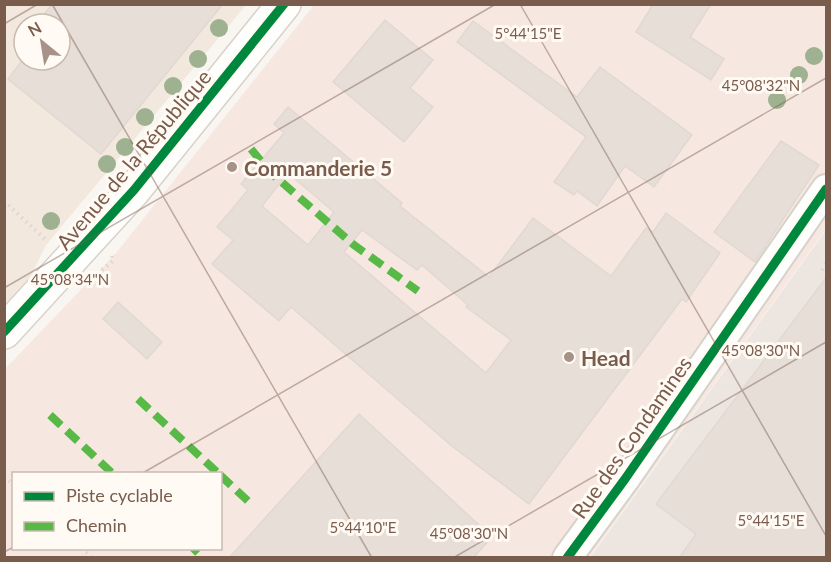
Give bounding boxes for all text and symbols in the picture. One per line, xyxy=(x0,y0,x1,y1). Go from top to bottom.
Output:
north arrow xyxy=(12,12,72,72)
text: N xyxy=(24,17,44,40)
text: 5°44'15"E xyxy=(495,24,562,42)
street label: Avenue de la République xyxy=(50,64,216,254)
text: 45°08'32"N xyxy=(722,76,800,94)
place label: Commanderie 5 xyxy=(244,155,392,180)
marker: Commanderie 5 xyxy=(225,160,239,174)
text: 45°08'34"N xyxy=(31,270,109,288)
text: 45°08'30"N xyxy=(722,341,800,359)
place label: Head xyxy=(581,345,631,370)
marker: Head xyxy=(562,350,576,364)
street label: Rue des Condamines xyxy=(566,351,696,523)
legend xyxy=(12,472,222,550)
text: Piste cyclable xyxy=(66,484,173,506)
text: 5°44'15"E xyxy=(738,511,805,529)
text: Chemin xyxy=(66,514,127,536)
text: 5°44'10"E xyxy=(330,518,397,536)
text: 45°08'30"N xyxy=(430,524,508,542)

